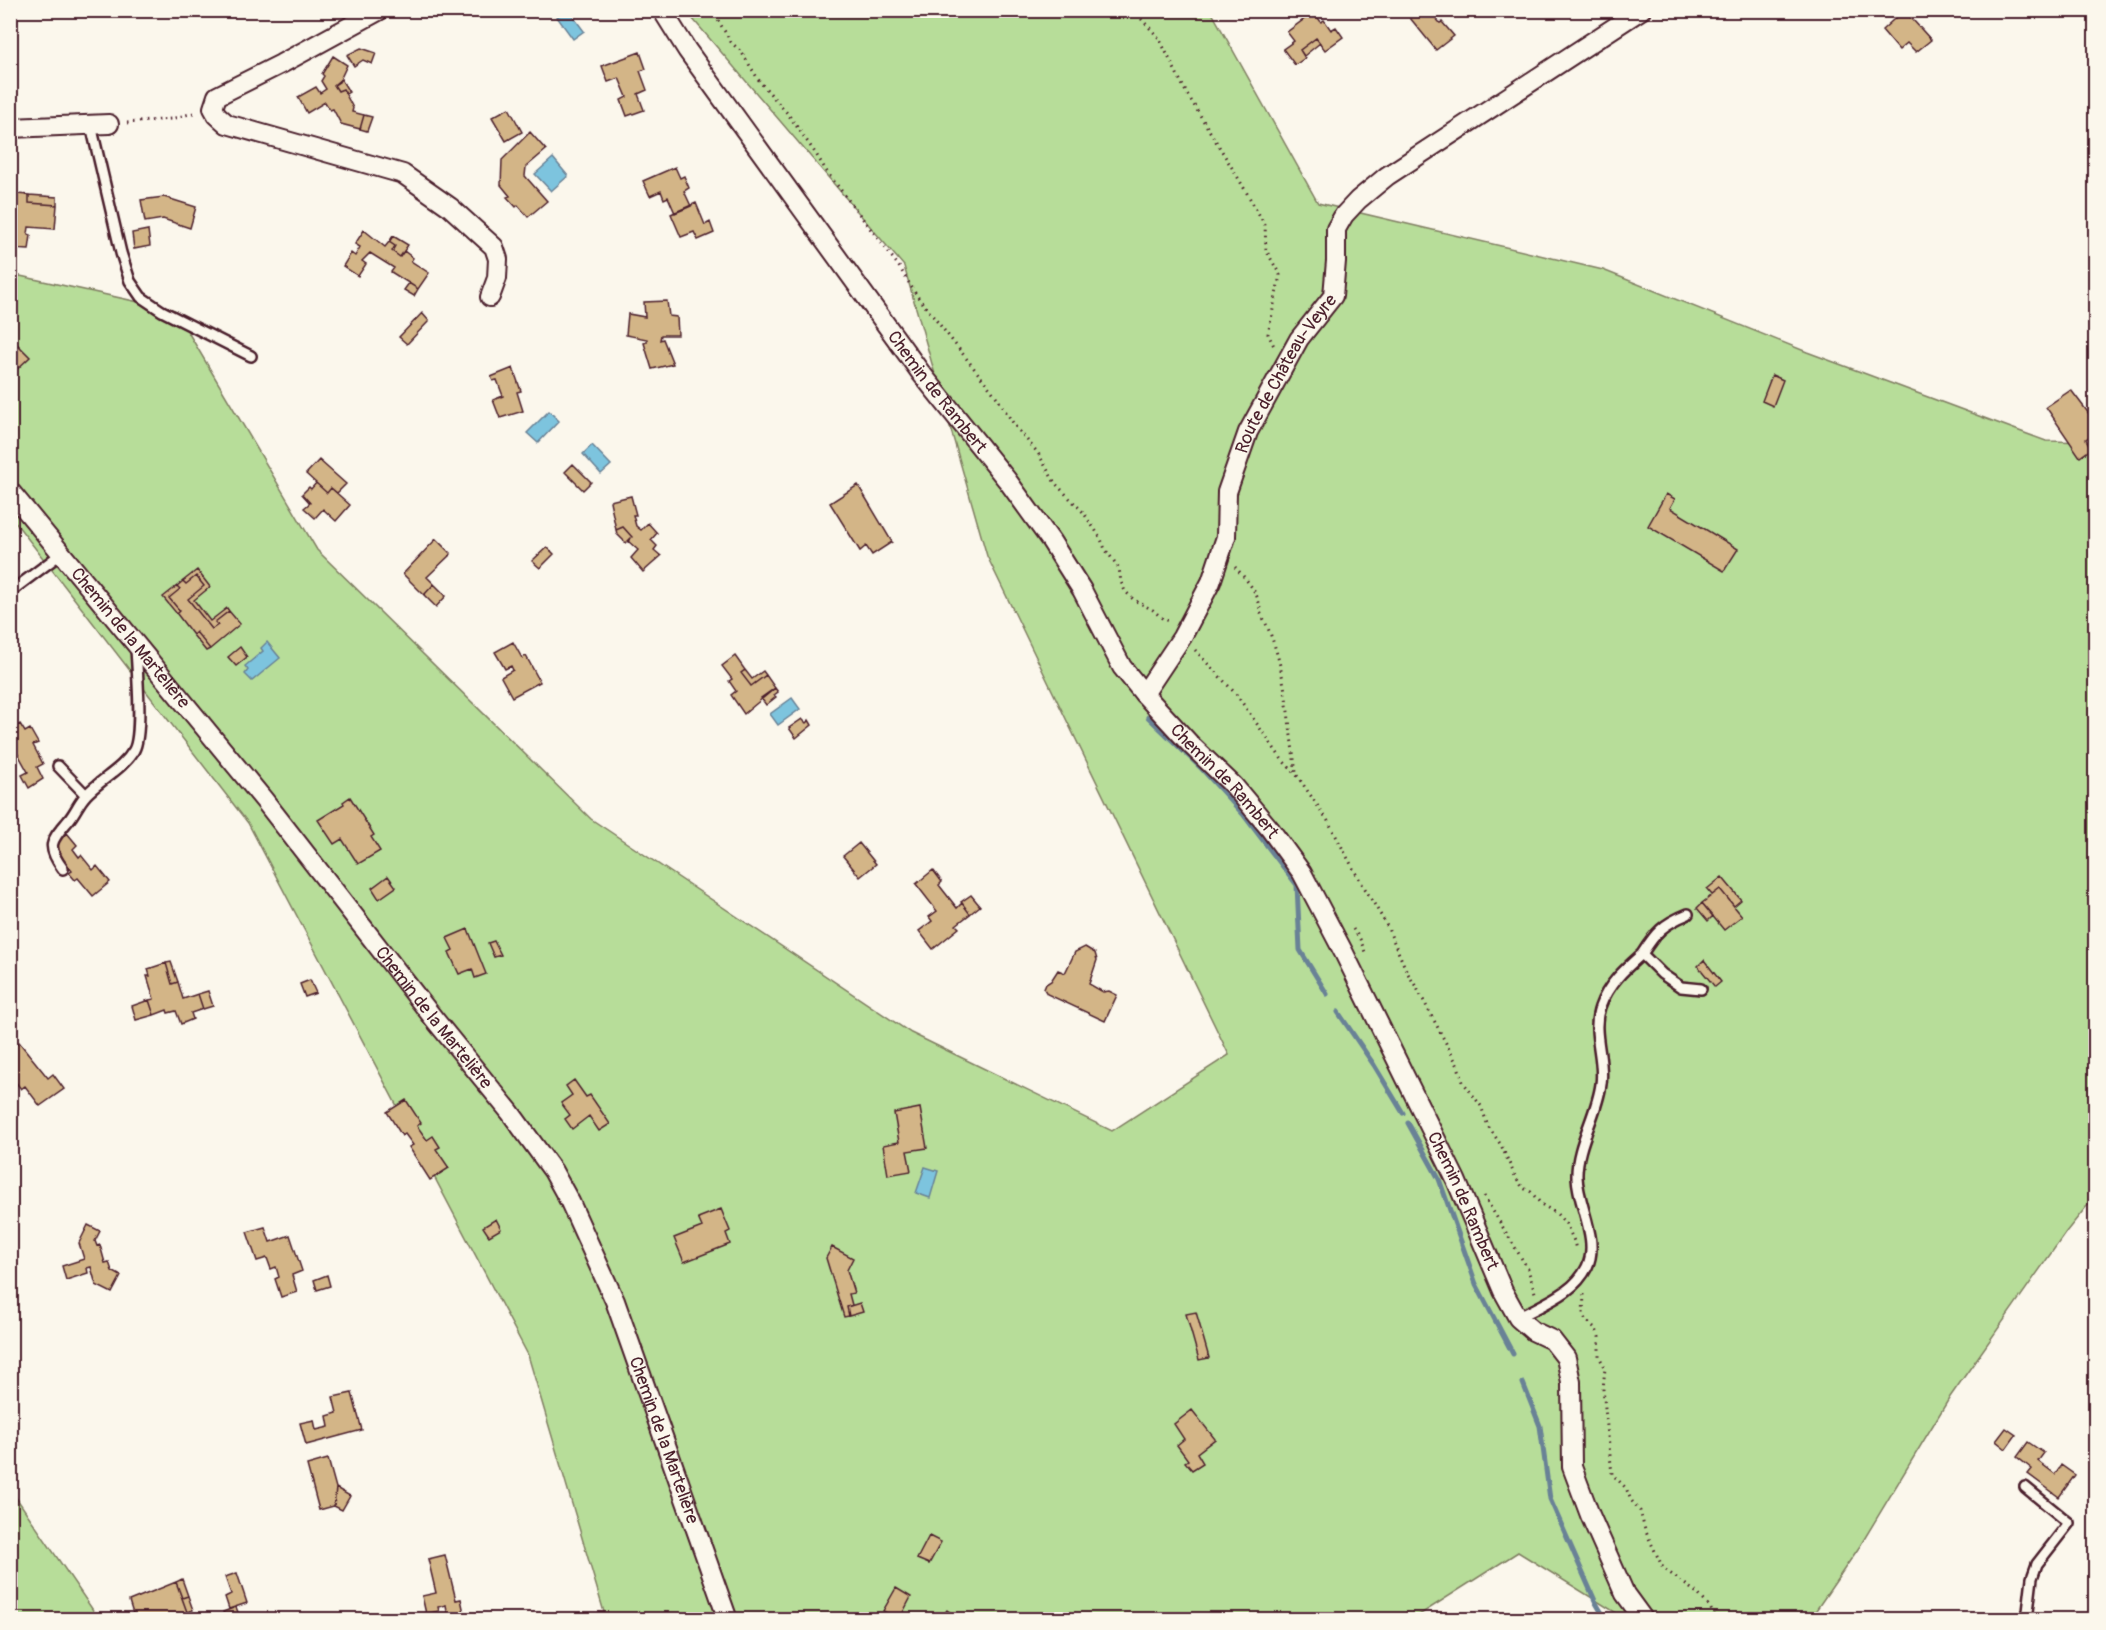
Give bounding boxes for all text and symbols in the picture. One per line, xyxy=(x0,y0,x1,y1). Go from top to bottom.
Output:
street label: Route de Château-Veyre xyxy=(1230,289,1342,457)
street label: Chemin de Rambert xyxy=(882,326,992,459)
street label: Chemin de la Martelière xyxy=(66,563,195,713)
street label: Chemin de Rambert xyxy=(1165,719,1284,844)
street label: Chemin de la Martelière xyxy=(370,942,497,1094)
street label: Chemin de Rambert xyxy=(1422,1128,1504,1275)
street label: Chemin de la Martelière xyxy=(624,1354,704,1527)

